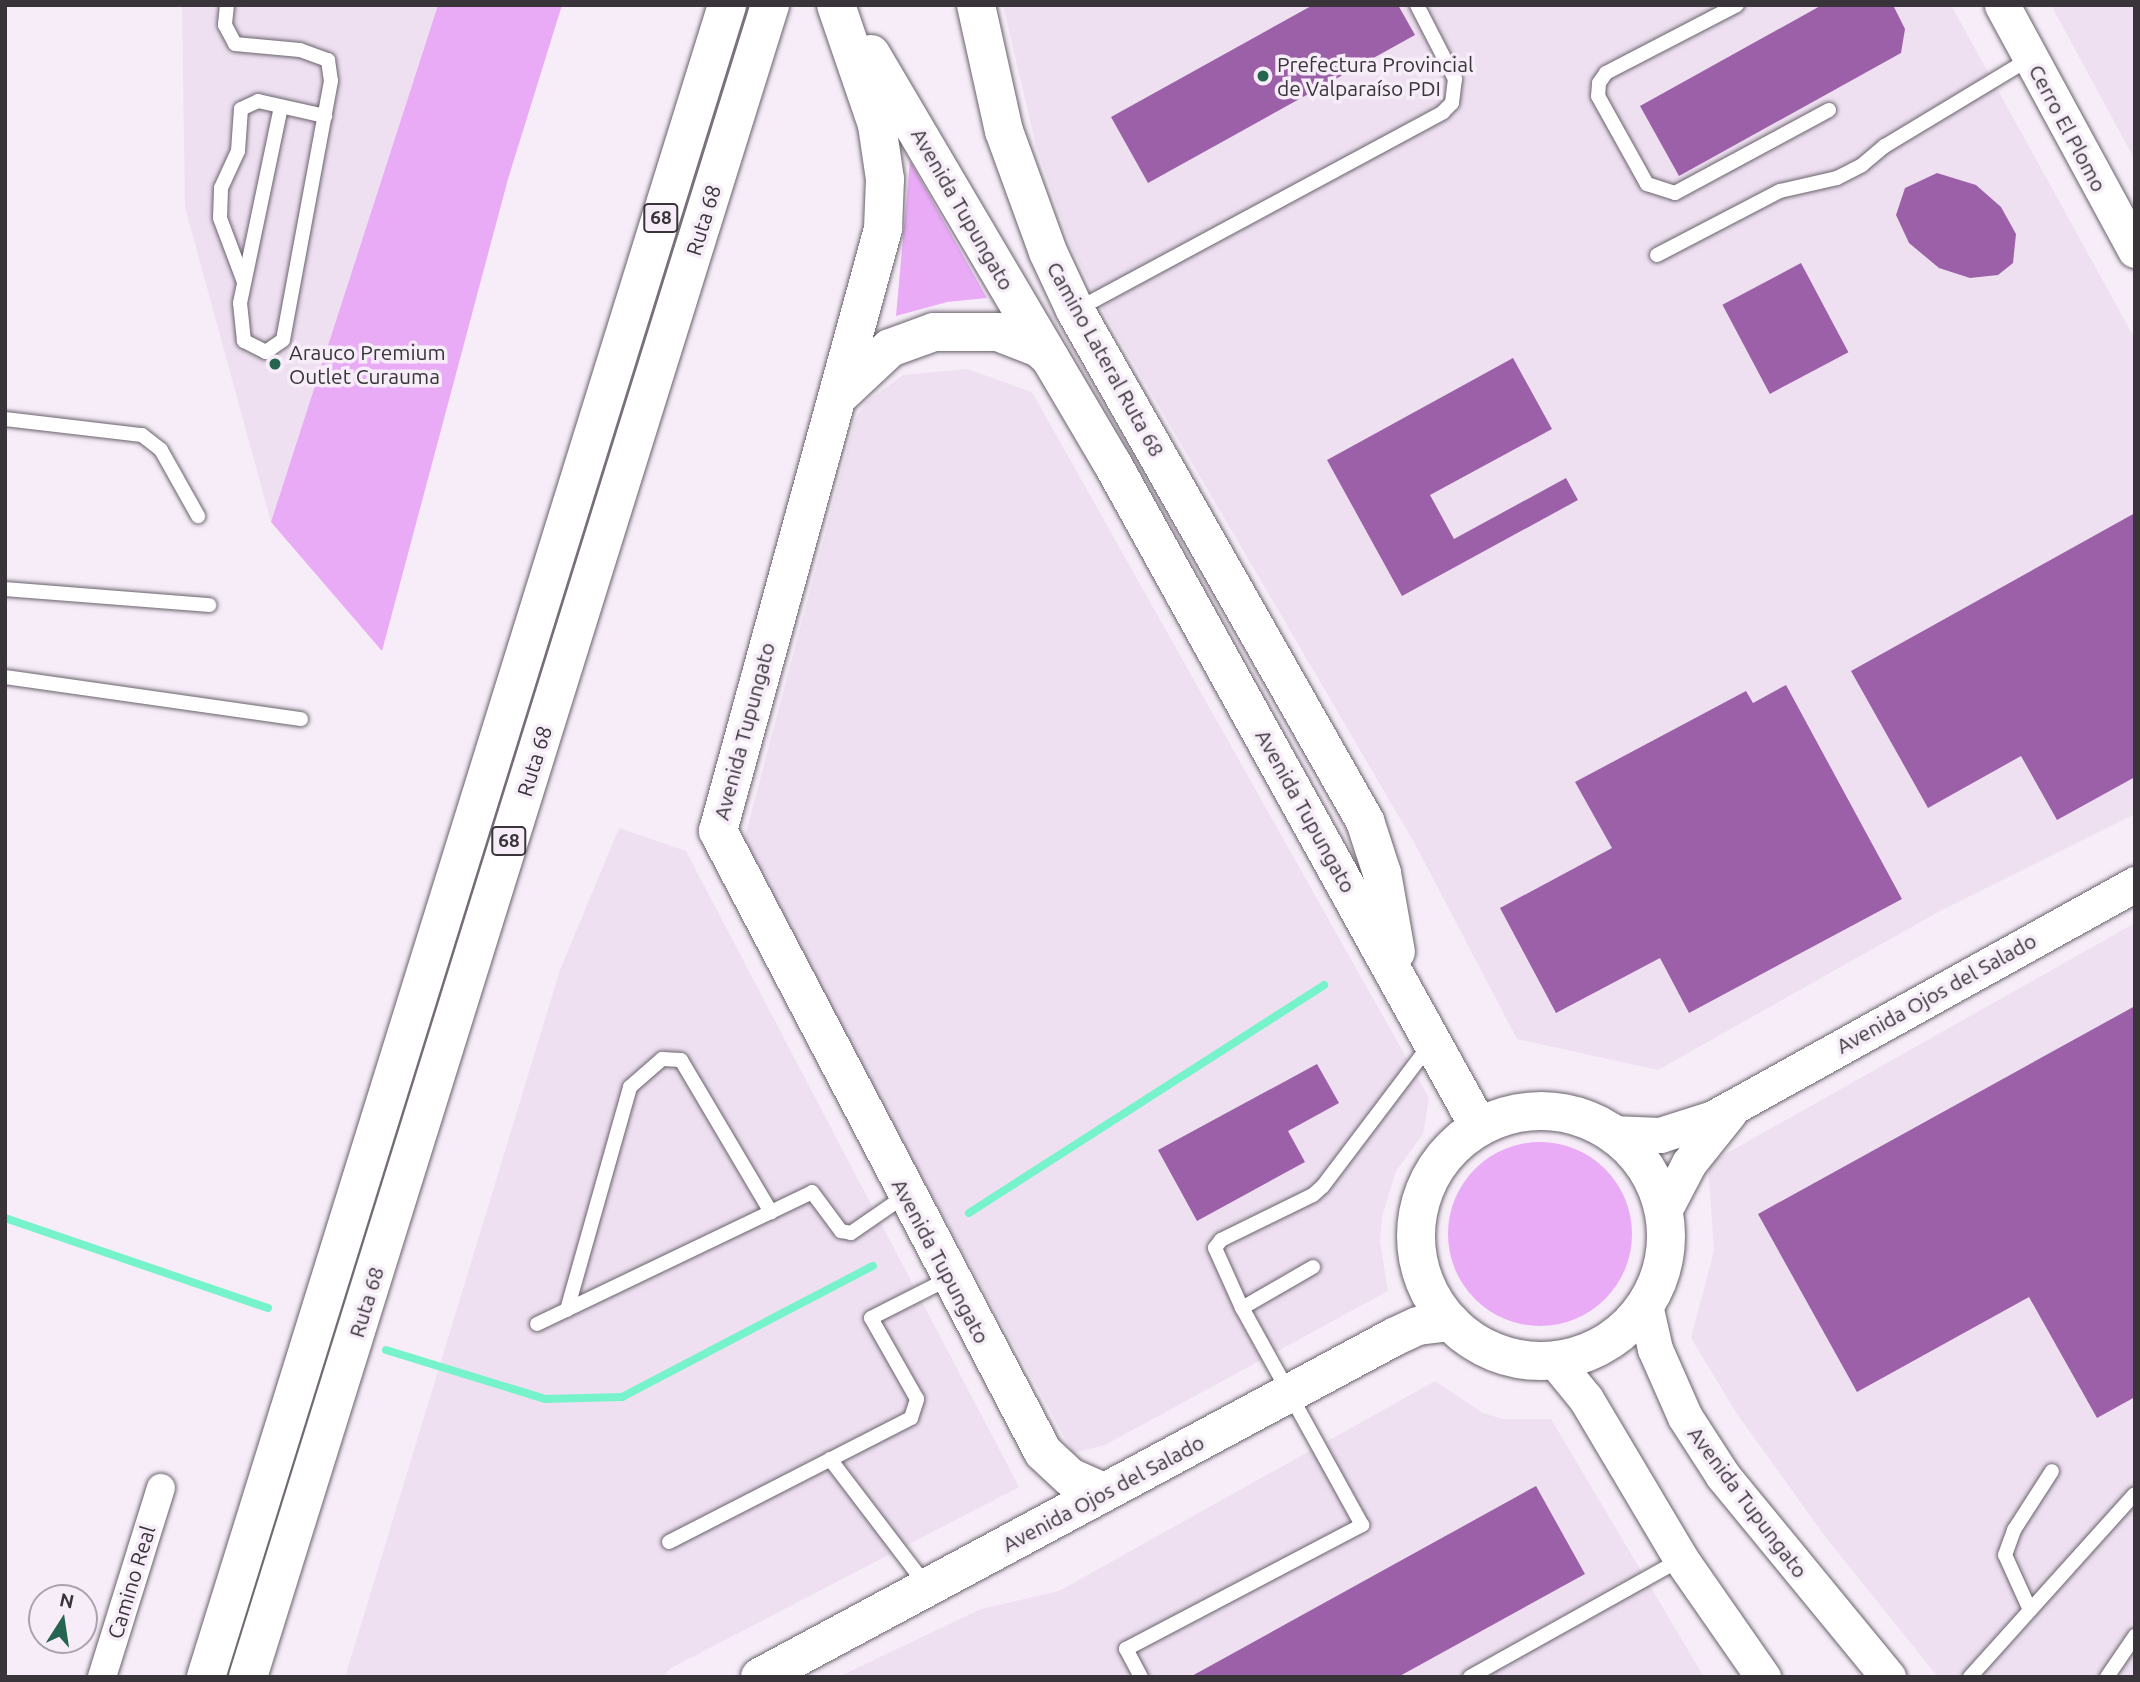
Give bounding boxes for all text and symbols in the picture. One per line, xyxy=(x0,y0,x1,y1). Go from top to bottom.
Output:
place label: Prefectura Provincial de Valparaíso PDI xyxy=(1277,51,1473,101)
street label: Cerro El Plomo xyxy=(2024,60,2112,196)
marker: Prefectura Provincial de Valparaíso PDI xyxy=(1255,68,1271,84)
street label: Avenida Tupungato xyxy=(906,124,1020,294)
street label: Ruta 68 xyxy=(680,182,726,258)
road number: 68 xyxy=(642,202,680,233)
street label: Camino Lateral Ruta 68 xyxy=(1042,257,1170,461)
place label: Arauco Premium Outlet Curauma xyxy=(289,339,446,389)
marker: Arauco Premium Outlet Curauma xyxy=(267,356,283,372)
street label: Avenida Tupungato xyxy=(708,639,780,823)
street label: Ruta 68 xyxy=(511,723,557,799)
street label: Avenida Tupungato xyxy=(1251,725,1361,897)
road number: 68 xyxy=(490,826,528,856)
street label: Avenida Ojos del Salado xyxy=(1832,928,2040,1058)
street label: Avenida Tupungato xyxy=(887,1174,995,1348)
street label: Ruta 68 xyxy=(343,1264,389,1340)
street label: Avenida Tupungato xyxy=(1683,1421,1813,1583)
street label: Avenida Ojos del Salado xyxy=(998,1429,1208,1557)
street label: Camino Real xyxy=(102,1522,160,1642)
north arrow xyxy=(28,1584,98,1654)
text: N xyxy=(58,1588,76,1613)

